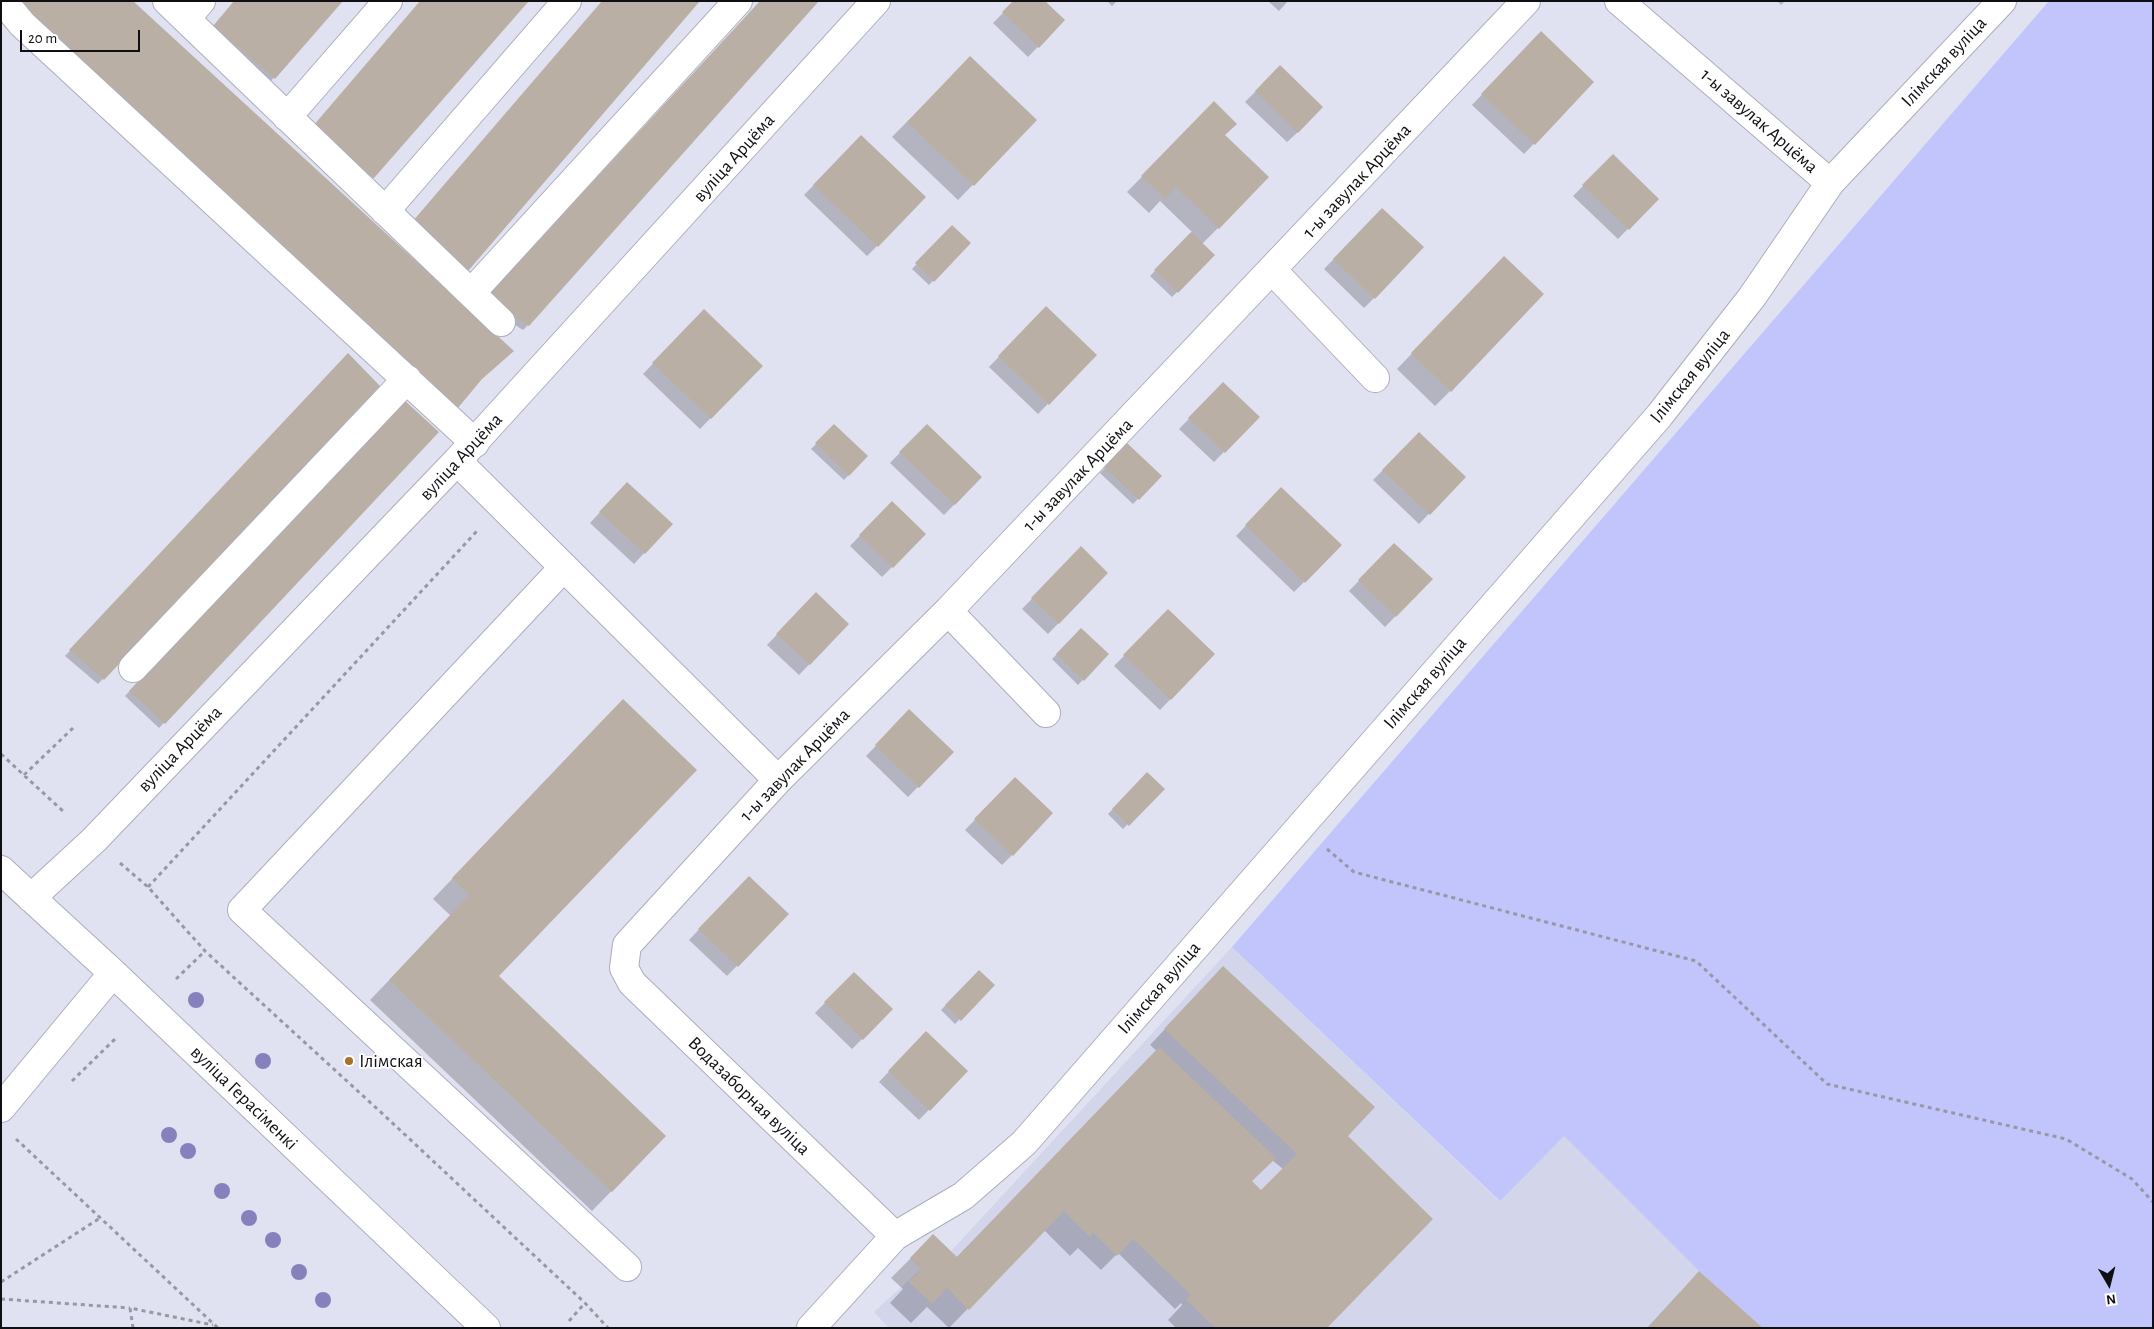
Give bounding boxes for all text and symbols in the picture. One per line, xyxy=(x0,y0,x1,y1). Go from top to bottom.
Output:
street label: Ілімская вуліца xyxy=(1896,12,1992,112)
scale bar xyxy=(22,20,142,52)
text: 20 m xyxy=(28,31,57,46)
street label: 1-ы завулак Арцёма xyxy=(1695,64,1823,178)
street label: вуліца Арцёма xyxy=(688,109,780,207)
street label: 1-ы завулак Арцёма xyxy=(1298,119,1416,243)
street label: Ілімская вуліца xyxy=(1645,324,1735,428)
street label: вуліца Арцёма xyxy=(415,409,507,505)
street label: 1-ы завулак Арцёма xyxy=(1018,414,1138,536)
street label: Ілімская вуліца xyxy=(1379,632,1471,734)
street label: вуліца Арцёма xyxy=(133,701,227,797)
street label: 1-ы завулак Арцёма xyxy=(735,704,855,826)
street label: Ілімская вуліца xyxy=(1113,937,1205,1039)
street label: Водазаборная вуліца xyxy=(683,1032,815,1160)
street label: вуліца Герасіменкі xyxy=(185,1041,303,1155)
place label: Ілімская xyxy=(359,1050,423,1072)
marker: Ілімская xyxy=(343,1055,355,1067)
north arrow xyxy=(2084,1259,2134,1309)
text: N xyxy=(2105,1291,2117,1306)

